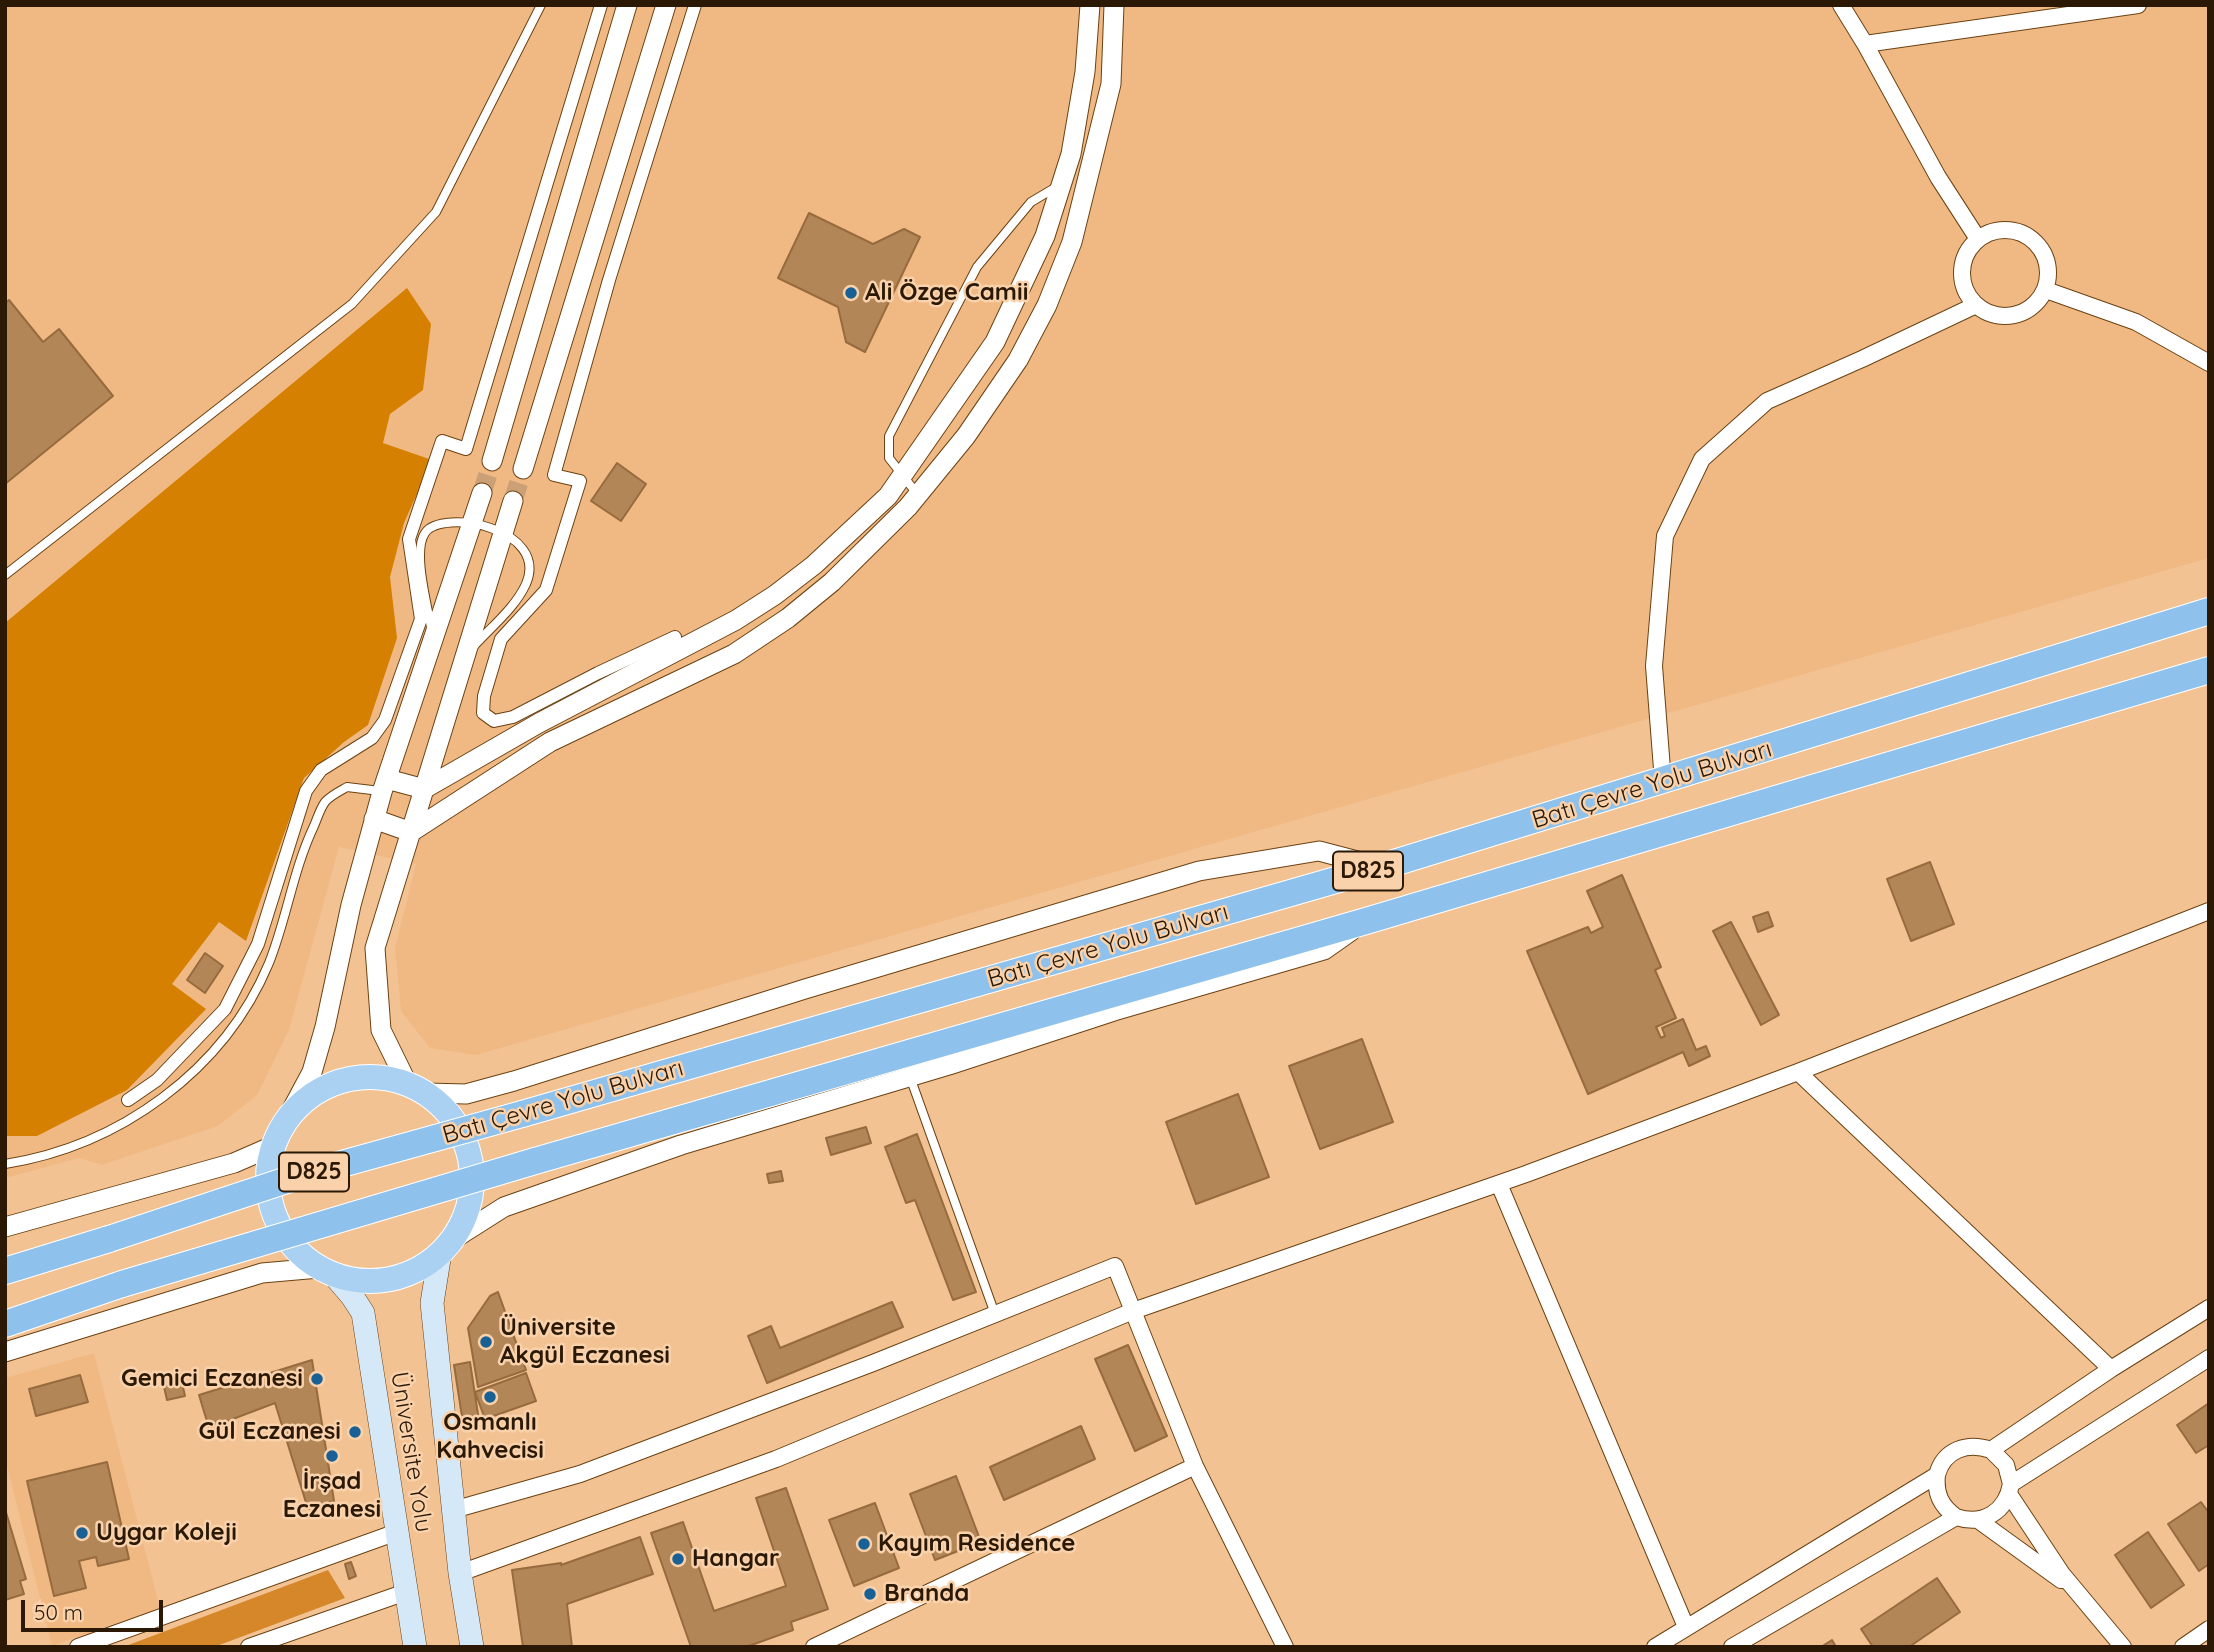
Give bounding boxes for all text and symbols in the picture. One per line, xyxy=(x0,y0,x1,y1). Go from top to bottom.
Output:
place label: Ali Özge Camii xyxy=(865,279,1028,307)
marker: Ali Özge Camii xyxy=(843,285,859,301)
street label: Batı Çevre Yolu Bulvarı xyxy=(1529,735,1775,835)
road number: D825 xyxy=(1333,852,1403,890)
street label: Batı Çevre Yolu Bulvarı xyxy=(984,898,1232,994)
street label: Batı Çevre Yolu Bulvarı xyxy=(439,1054,687,1150)
road number: D825 xyxy=(279,1152,349,1191)
place label: Üniversite Akgül Eczanesi xyxy=(500,1314,670,1370)
marker: Üniversite Akgül Eczanesi xyxy=(478,1334,494,1350)
place label: Gemici Eczanesi xyxy=(121,1365,303,1393)
street label: Üniversite Yolu xyxy=(384,1370,438,1534)
marker: Gemici Eczanesi xyxy=(309,1371,325,1387)
marker: Osmanlı Kahvecisi xyxy=(482,1389,498,1405)
place label: Osmanlı Kahvecisi xyxy=(436,1409,544,1465)
place label: Gül Eczanesi xyxy=(199,1418,341,1446)
marker: Gül Eczanesi xyxy=(347,1424,363,1440)
marker: İrşad Eczanesi xyxy=(324,1448,340,1464)
place label: İrşad Eczanesi xyxy=(283,1468,381,1524)
place label: Uygar Koleji xyxy=(96,1519,237,1547)
marker: Uygar Koleji xyxy=(74,1525,90,1541)
place label: Kayım Residence xyxy=(878,1530,1075,1558)
marker: Kayım Residence xyxy=(856,1536,872,1552)
place label: Hangar xyxy=(692,1545,779,1573)
marker: Hangar xyxy=(670,1551,686,1567)
place label: Branda xyxy=(884,1580,969,1608)
scale bar xyxy=(24,1586,166,1630)
marker: Branda xyxy=(862,1586,878,1602)
text: 50 m xyxy=(34,1599,83,1625)

